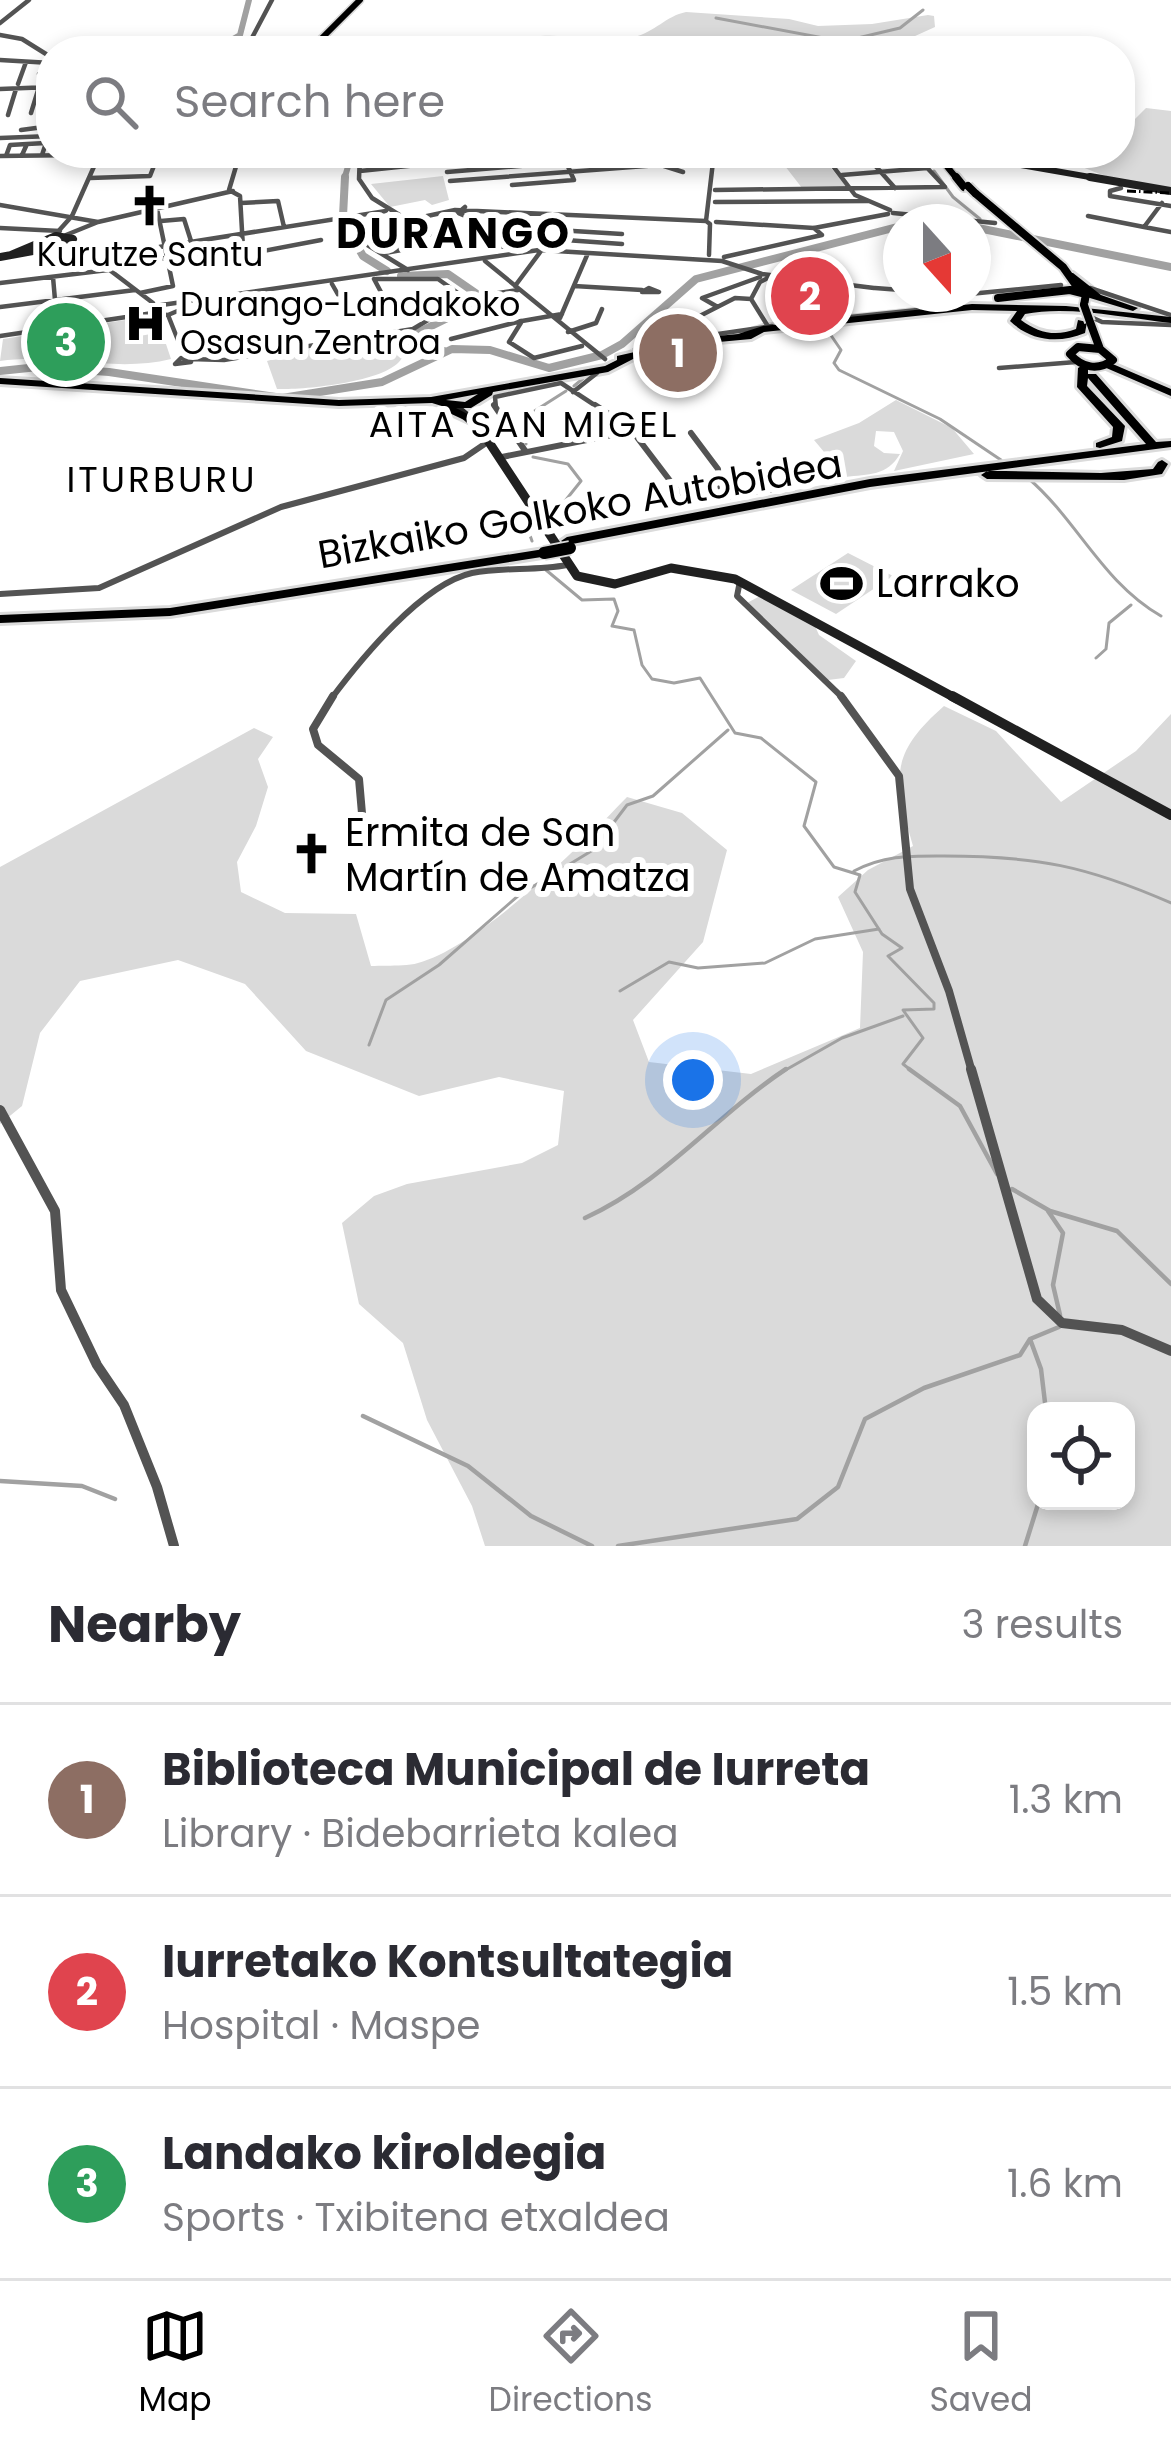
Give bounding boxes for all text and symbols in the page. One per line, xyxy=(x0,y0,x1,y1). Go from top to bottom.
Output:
search box xyxy=(36,36,1135,168)
icon: search xyxy=(78,69,144,135)
text: Search here xyxy=(174,70,445,133)
church icon: Kurutze Santu xyxy=(127,183,173,229)
district label: DURANGO xyxy=(336,204,572,263)
north arrow xyxy=(883,204,991,312)
place label: Kurutze Santu xyxy=(37,231,263,278)
pin: 2 xyxy=(771,251,849,341)
place label: Durango-Landakoko Osasun Zentroa xyxy=(180,281,520,366)
pin: 3 xyxy=(27,297,105,387)
hospital icon: Durango-Landakoko Osasun Zentroa xyxy=(123,300,169,346)
pin: 1 xyxy=(639,308,717,398)
district label: AITA SAN MIGEL xyxy=(369,399,679,450)
street label: Bizkaiko Golkoko Autobidea xyxy=(314,436,846,582)
district label: ITURBURU xyxy=(66,454,258,505)
place label: Larrako xyxy=(876,556,1020,611)
sports icon: Larrako xyxy=(819,560,865,606)
place label: Ermita de San Martín de Amatza xyxy=(345,805,691,905)
church icon: Ermita de San Martín de Amatza xyxy=(288,831,334,877)
your location xyxy=(663,1050,723,1110)
map controls xyxy=(1027,1402,1135,1510)
button: locate xyxy=(1027,1402,1135,1510)
text: Nearby xyxy=(48,1588,241,1660)
text: 3 results xyxy=(961,1597,1123,1652)
text: Biblioteca Municipal de Iurreta xyxy=(162,1738,870,1801)
text: 1 xyxy=(80,1772,94,1827)
text: 1.3 km xyxy=(1009,1772,1123,1827)
text: Library · Bidebarrieta kalea xyxy=(162,1806,679,1861)
text: Iurretako Kontsultategia xyxy=(162,1930,733,1993)
text: 2 xyxy=(76,1964,98,2019)
text: 1.5 km xyxy=(1007,1964,1123,2019)
text: Hospital · Maspe xyxy=(162,1998,480,2053)
text: Landako kiroldegia xyxy=(162,2122,606,2185)
text: 3 xyxy=(75,2156,99,2211)
text: 1.6 km xyxy=(1007,2156,1123,2211)
text: Sports · Txibitena etxaldea xyxy=(162,2190,670,2245)
tab: Map xyxy=(139,2303,212,2425)
tab: Directions xyxy=(489,2303,652,2425)
tab: Saved xyxy=(930,2303,1032,2425)

